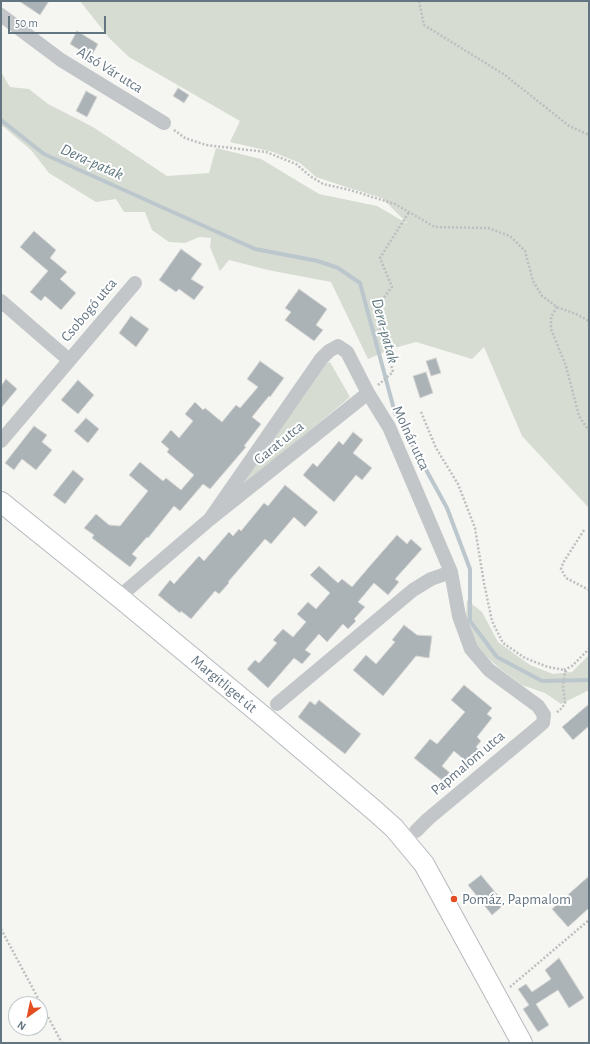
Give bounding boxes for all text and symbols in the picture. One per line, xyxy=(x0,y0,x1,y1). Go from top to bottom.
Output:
scale bar xyxy=(10,8,108,34)
text: 50 m xyxy=(15,17,38,29)
street label: Alsó Vár utca xyxy=(74,43,146,97)
water label: Dera-patak xyxy=(58,140,126,184)
street label: Csobogó utca xyxy=(57,274,121,346)
water label: Dera-patak xyxy=(367,296,403,366)
street label: Molnár utca xyxy=(388,403,434,473)
street label: Garat utca xyxy=(250,417,308,469)
street label: Margitliget út xyxy=(187,651,261,717)
street label: Papmalom utca xyxy=(427,727,509,799)
place label: Pomáz, Papmalom xyxy=(462,890,571,908)
marker: Pomáz, Papmalom xyxy=(449,894,459,904)
north arrow xyxy=(8,996,48,1036)
text: N xyxy=(16,1019,28,1032)

